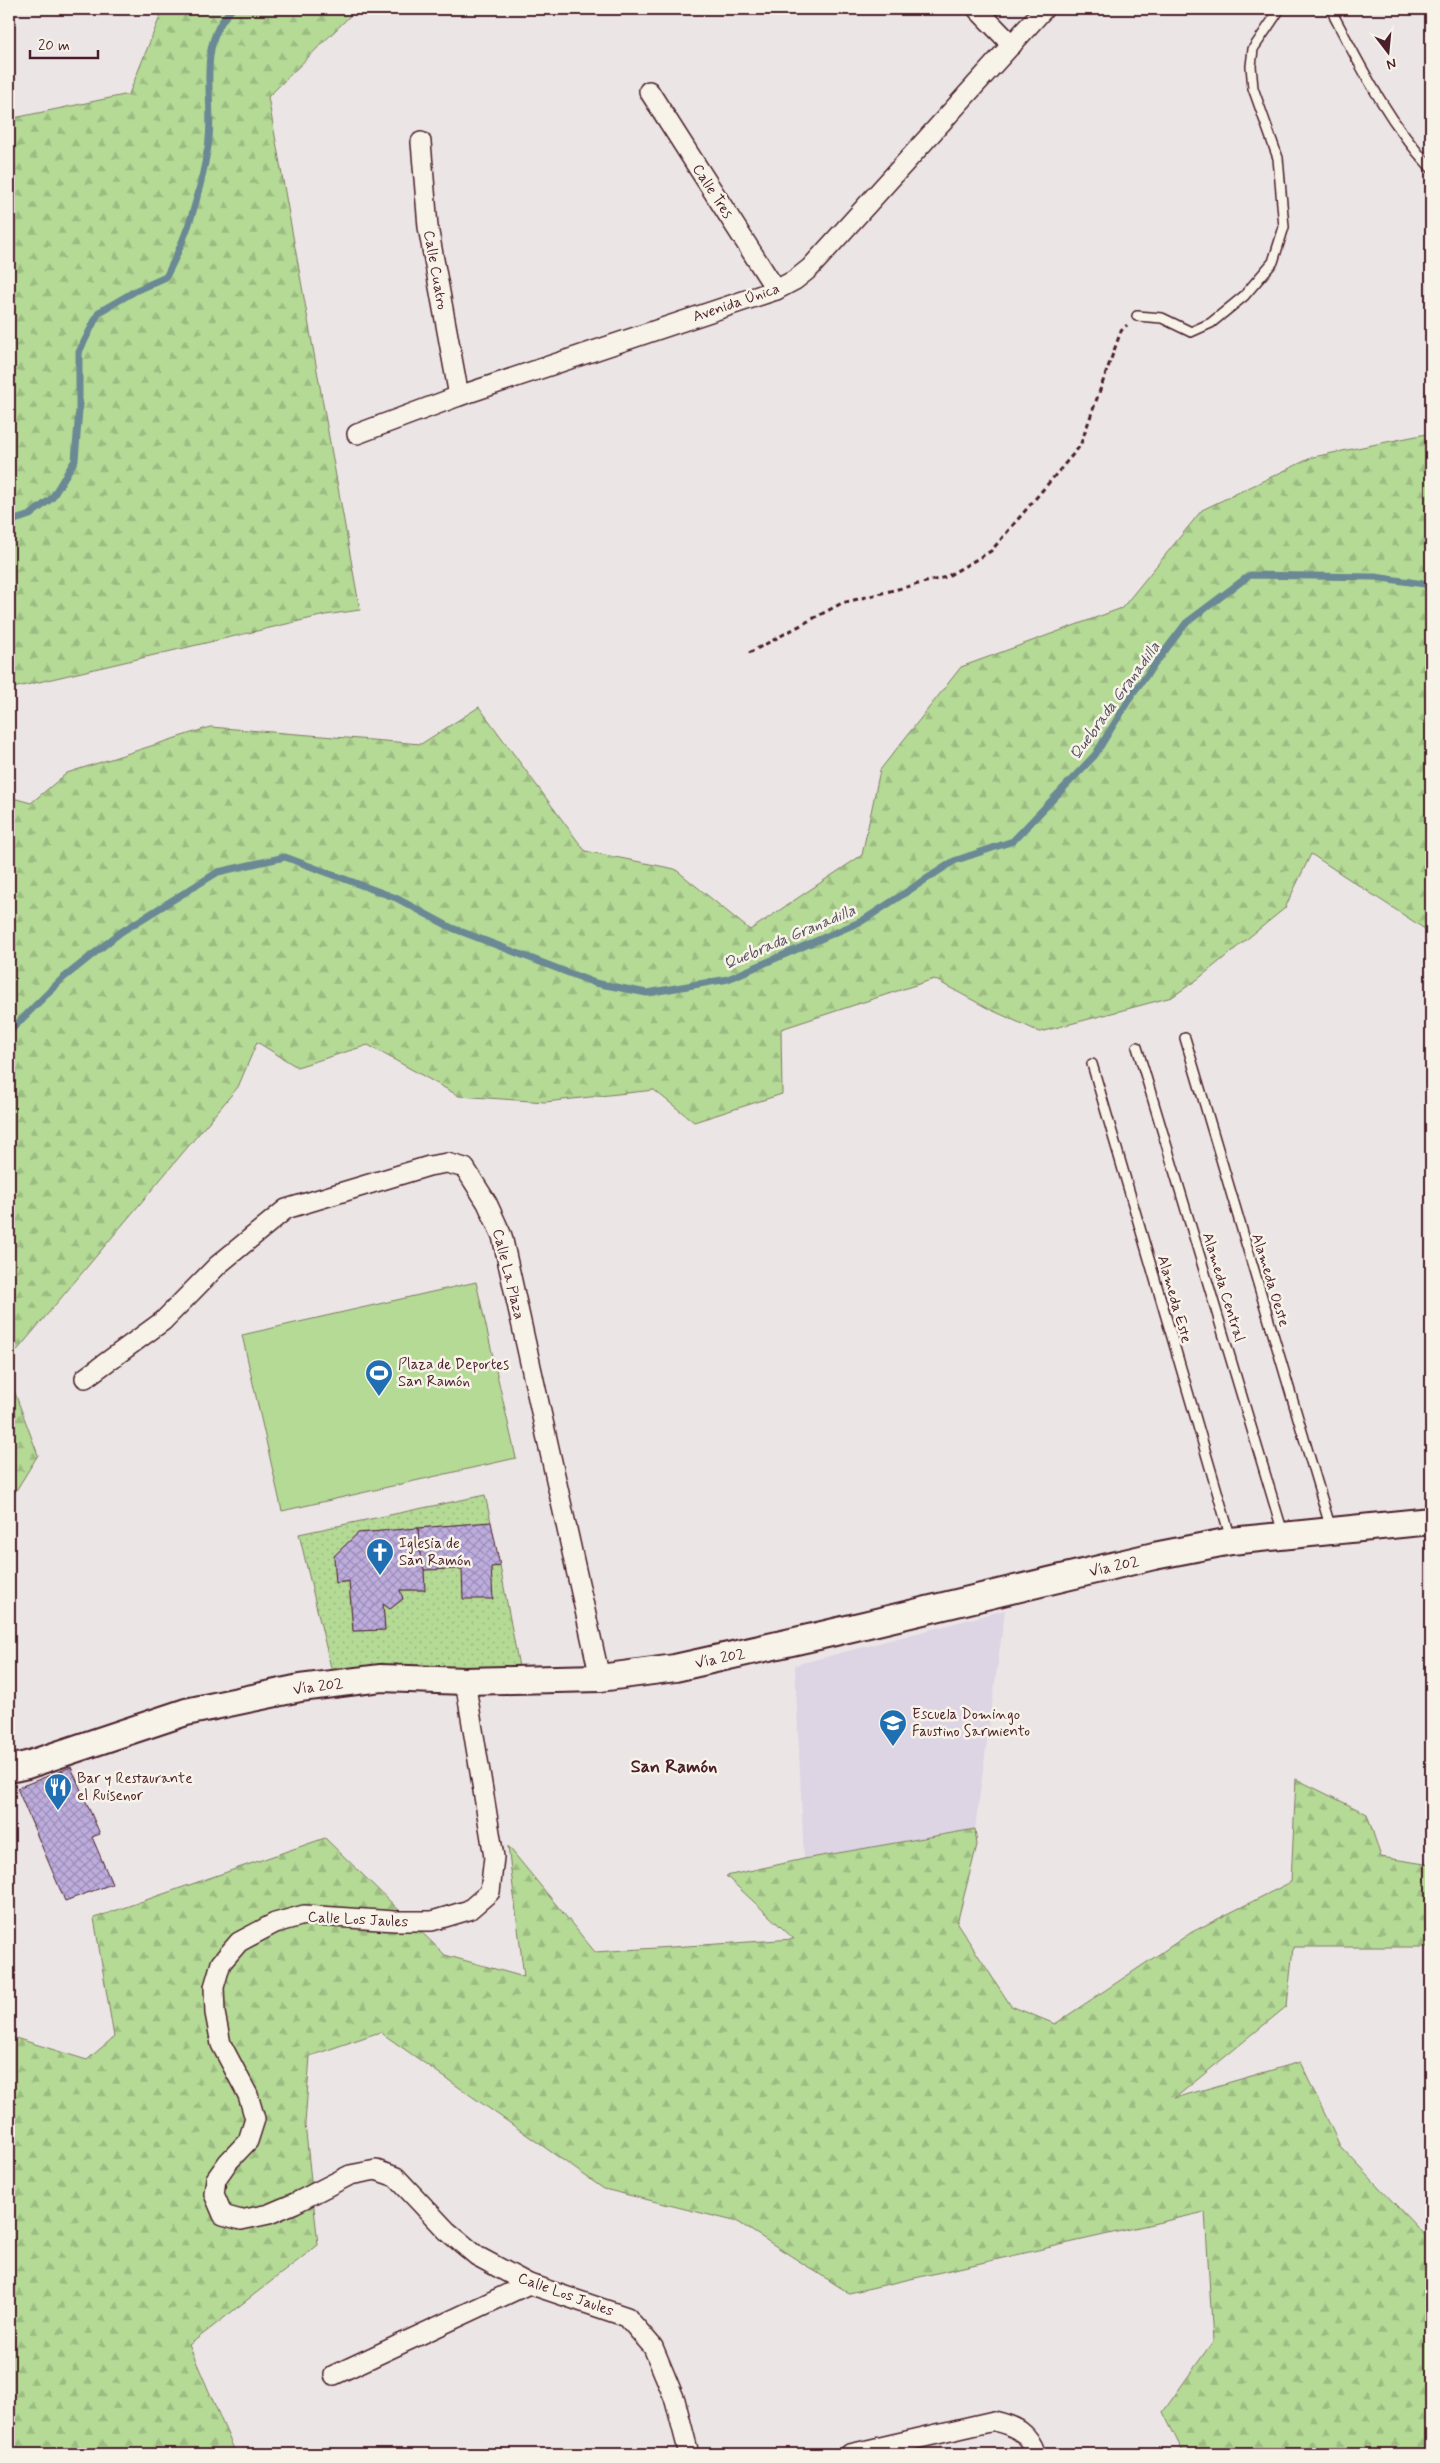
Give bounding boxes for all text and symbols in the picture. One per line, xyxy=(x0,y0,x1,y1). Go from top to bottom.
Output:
scale bar xyxy=(30,28,98,60)
north arrow xyxy=(1362,28,1412,78)
text: 20 m xyxy=(38,36,70,56)
text: N xyxy=(1384,54,1398,73)
street label: Calle Tres xyxy=(687,160,737,223)
street label: Calle Cuatro xyxy=(418,229,452,311)
street label: Avenida Única xyxy=(690,279,782,327)
water label: Quebrada Granadilla xyxy=(1065,637,1165,764)
water label: Quebrada Granadilla xyxy=(720,900,859,975)
street label: Calle La Plaza xyxy=(487,1227,529,1322)
street label: Alameda Central xyxy=(1197,1230,1249,1345)
street label: Alameda Oeste xyxy=(1246,1231,1294,1329)
street label: Alameda Este xyxy=(1152,1253,1196,1345)
place label: Plaza de Deportes San Ramón xyxy=(398,1355,509,1392)
sports icon: Plaza de Deportes San Ramón xyxy=(364,1358,394,1397)
place label: Iglesia de San Ramón xyxy=(399,1534,471,1571)
church icon: Iglesia de San Ramón xyxy=(365,1537,395,1576)
street label: Vía 202 xyxy=(1087,1552,1141,1582)
street label: Vía 202 xyxy=(693,1644,747,1674)
street label: Vía 202 xyxy=(292,1674,345,1700)
place label: Escuela Domingo Faustino Sarmiento xyxy=(912,1705,1030,1742)
school or university icon: Escuela Domingo Faustino Sarmiento xyxy=(878,1708,908,1747)
district label: San Ramón xyxy=(631,1755,717,1779)
place label: Bar y Restaurante el Ruisenor xyxy=(77,1769,193,1806)
restaurant icon: Bar y Restaurante el Ruisenor xyxy=(43,1772,73,1811)
street label: Calle Los Jaules xyxy=(307,1907,409,1933)
street label: Calle Los Jaules xyxy=(515,2268,617,2322)

